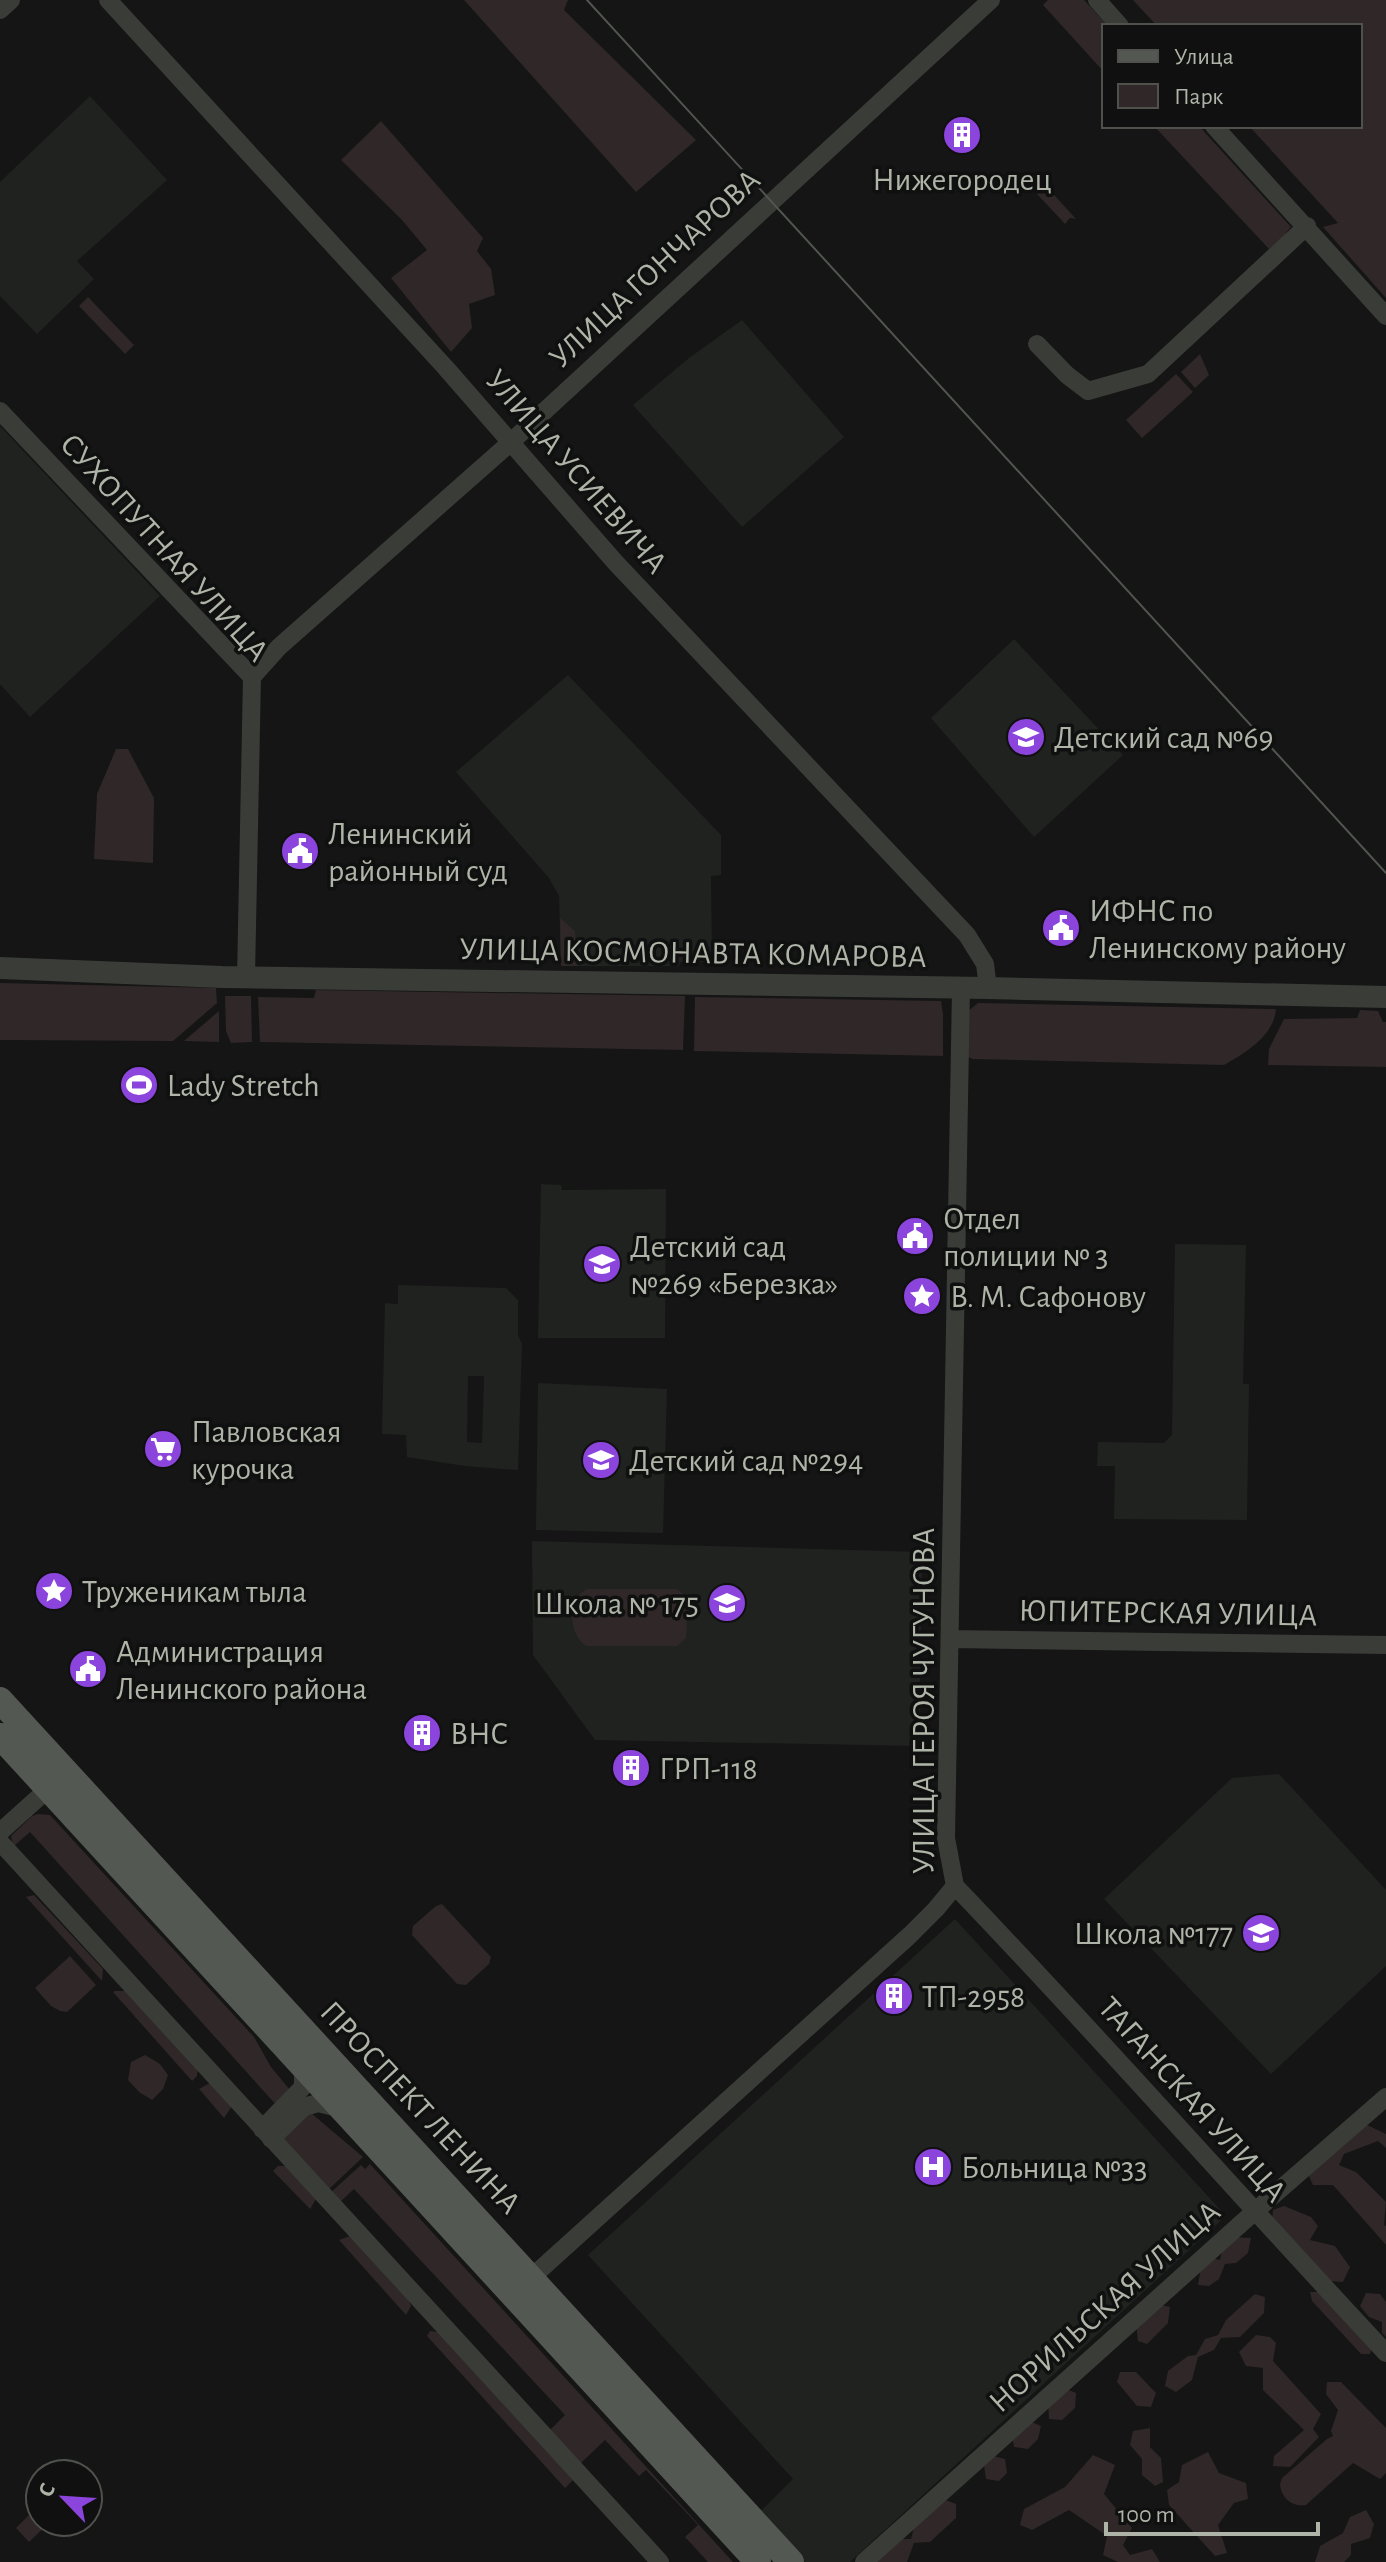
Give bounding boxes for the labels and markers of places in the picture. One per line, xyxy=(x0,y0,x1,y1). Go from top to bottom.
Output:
building icon: Нижегородец xyxy=(941,114,983,156)
place label: Нижегородец xyxy=(872,164,1052,196)
school or university icon: Детский сад №69 xyxy=(1005,716,1047,758)
place label: Детский сад №69 xyxy=(1054,722,1274,754)
place label: Ленинский районный суд xyxy=(328,818,508,887)
public building icon: Ленинский районный суд xyxy=(279,830,321,872)
place label: ИФНС по Ленинскому району xyxy=(1089,895,1346,964)
public building icon: ИФНС по Ленинскому району xyxy=(1040,907,1082,949)
sports icon: Lady Stretch xyxy=(118,1064,160,1106)
place label: Lady Stretch xyxy=(167,1070,320,1102)
place label: Отдел полиции № 3 xyxy=(943,1203,1108,1272)
public building icon: Отдел полиции № 3 xyxy=(894,1215,936,1257)
place label: Детский сад №269 «Березка» xyxy=(630,1231,838,1300)
school or university icon: Детский сад №269 «Березка» xyxy=(581,1243,623,1285)
place icon: В. М. Сафонову xyxy=(901,1275,943,1317)
place label: В. М. Сафонову xyxy=(950,1281,1146,1313)
place label: Павловская курочка xyxy=(191,1416,342,1485)
supermarket icon: Павловская курочка xyxy=(142,1428,184,1470)
school or university icon: Детский сад №294 xyxy=(580,1439,622,1481)
place label: Детский сад №294 xyxy=(629,1445,863,1477)
place icon: Труженикам тыла xyxy=(33,1570,75,1612)
place label: Труженикам тыла xyxy=(82,1576,307,1608)
school or university icon: Школа № 175 xyxy=(706,1582,748,1624)
place label: Школа № 175 xyxy=(534,1588,699,1620)
place label: Администрация Ленинского района xyxy=(116,1636,367,1705)
public building icon: Администрация Ленинского района xyxy=(67,1648,109,1690)
building icon: ВНС xyxy=(401,1712,443,1754)
place label: ВНС xyxy=(450,1718,508,1750)
building icon: ГРП-118 xyxy=(610,1747,652,1789)
place label: ГРП-118 xyxy=(659,1753,758,1785)
school or university icon: Школа №177 xyxy=(1240,1912,1282,1954)
place label: Школа №177 xyxy=(1074,1918,1233,1950)
building icon: ТП-2958 xyxy=(873,1975,915,2017)
place label: ТП-2958 xyxy=(922,1981,1025,2013)
hospital icon: Больница №33 xyxy=(912,2146,954,2188)
place label: Больница №33 xyxy=(961,2152,1147,2184)

